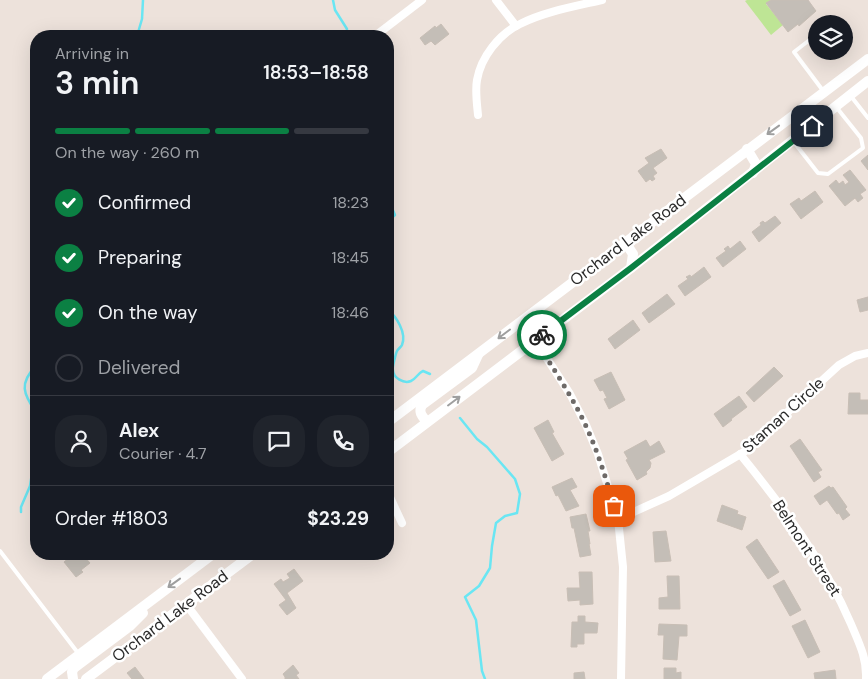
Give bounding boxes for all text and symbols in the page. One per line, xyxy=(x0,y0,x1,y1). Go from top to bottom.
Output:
map controls xyxy=(808,15,853,60)
button: layers xyxy=(808,15,853,60)
text: Arriving in xyxy=(55,43,129,64)
text: 18:53–18:58 xyxy=(263,60,369,85)
text: 3 min xyxy=(55,62,139,104)
pin xyxy=(791,105,833,147)
icon: home xyxy=(798,112,826,140)
one-way arrow xyxy=(767,125,780,136)
text: On the way · 260 m xyxy=(55,142,199,163)
icon: check xyxy=(55,189,83,217)
street label: Orchard Lake Road xyxy=(566,189,690,291)
text: Confirmed xyxy=(98,190,191,215)
text: 18:23 xyxy=(332,192,369,213)
icon: check xyxy=(55,244,83,272)
text: Preparing xyxy=(98,245,182,270)
text: 18:45 xyxy=(332,247,369,268)
icon: check xyxy=(55,299,83,327)
text: On the way xyxy=(98,300,198,325)
text: 18:46 xyxy=(331,302,369,323)
courier xyxy=(517,310,567,360)
icon: bike xyxy=(528,321,556,349)
one-way arrow xyxy=(497,329,511,339)
text: Delivered xyxy=(98,355,180,380)
street label: Staman Circle xyxy=(738,373,828,457)
one-way arrow xyxy=(447,396,460,407)
button: person xyxy=(55,415,107,467)
button: chat xyxy=(253,415,305,467)
button: phone xyxy=(317,415,369,467)
text: Alex xyxy=(119,418,159,443)
text: Courier · 4.7 xyxy=(119,443,207,464)
pin xyxy=(593,485,635,527)
icon: bag xyxy=(600,492,628,520)
street label: Belmont Street xyxy=(768,496,846,600)
text: Order #1803 xyxy=(55,506,168,531)
text: $23.29 xyxy=(307,506,369,531)
street label: Orchard Lake Road xyxy=(108,565,232,667)
one-way arrow xyxy=(167,578,181,588)

